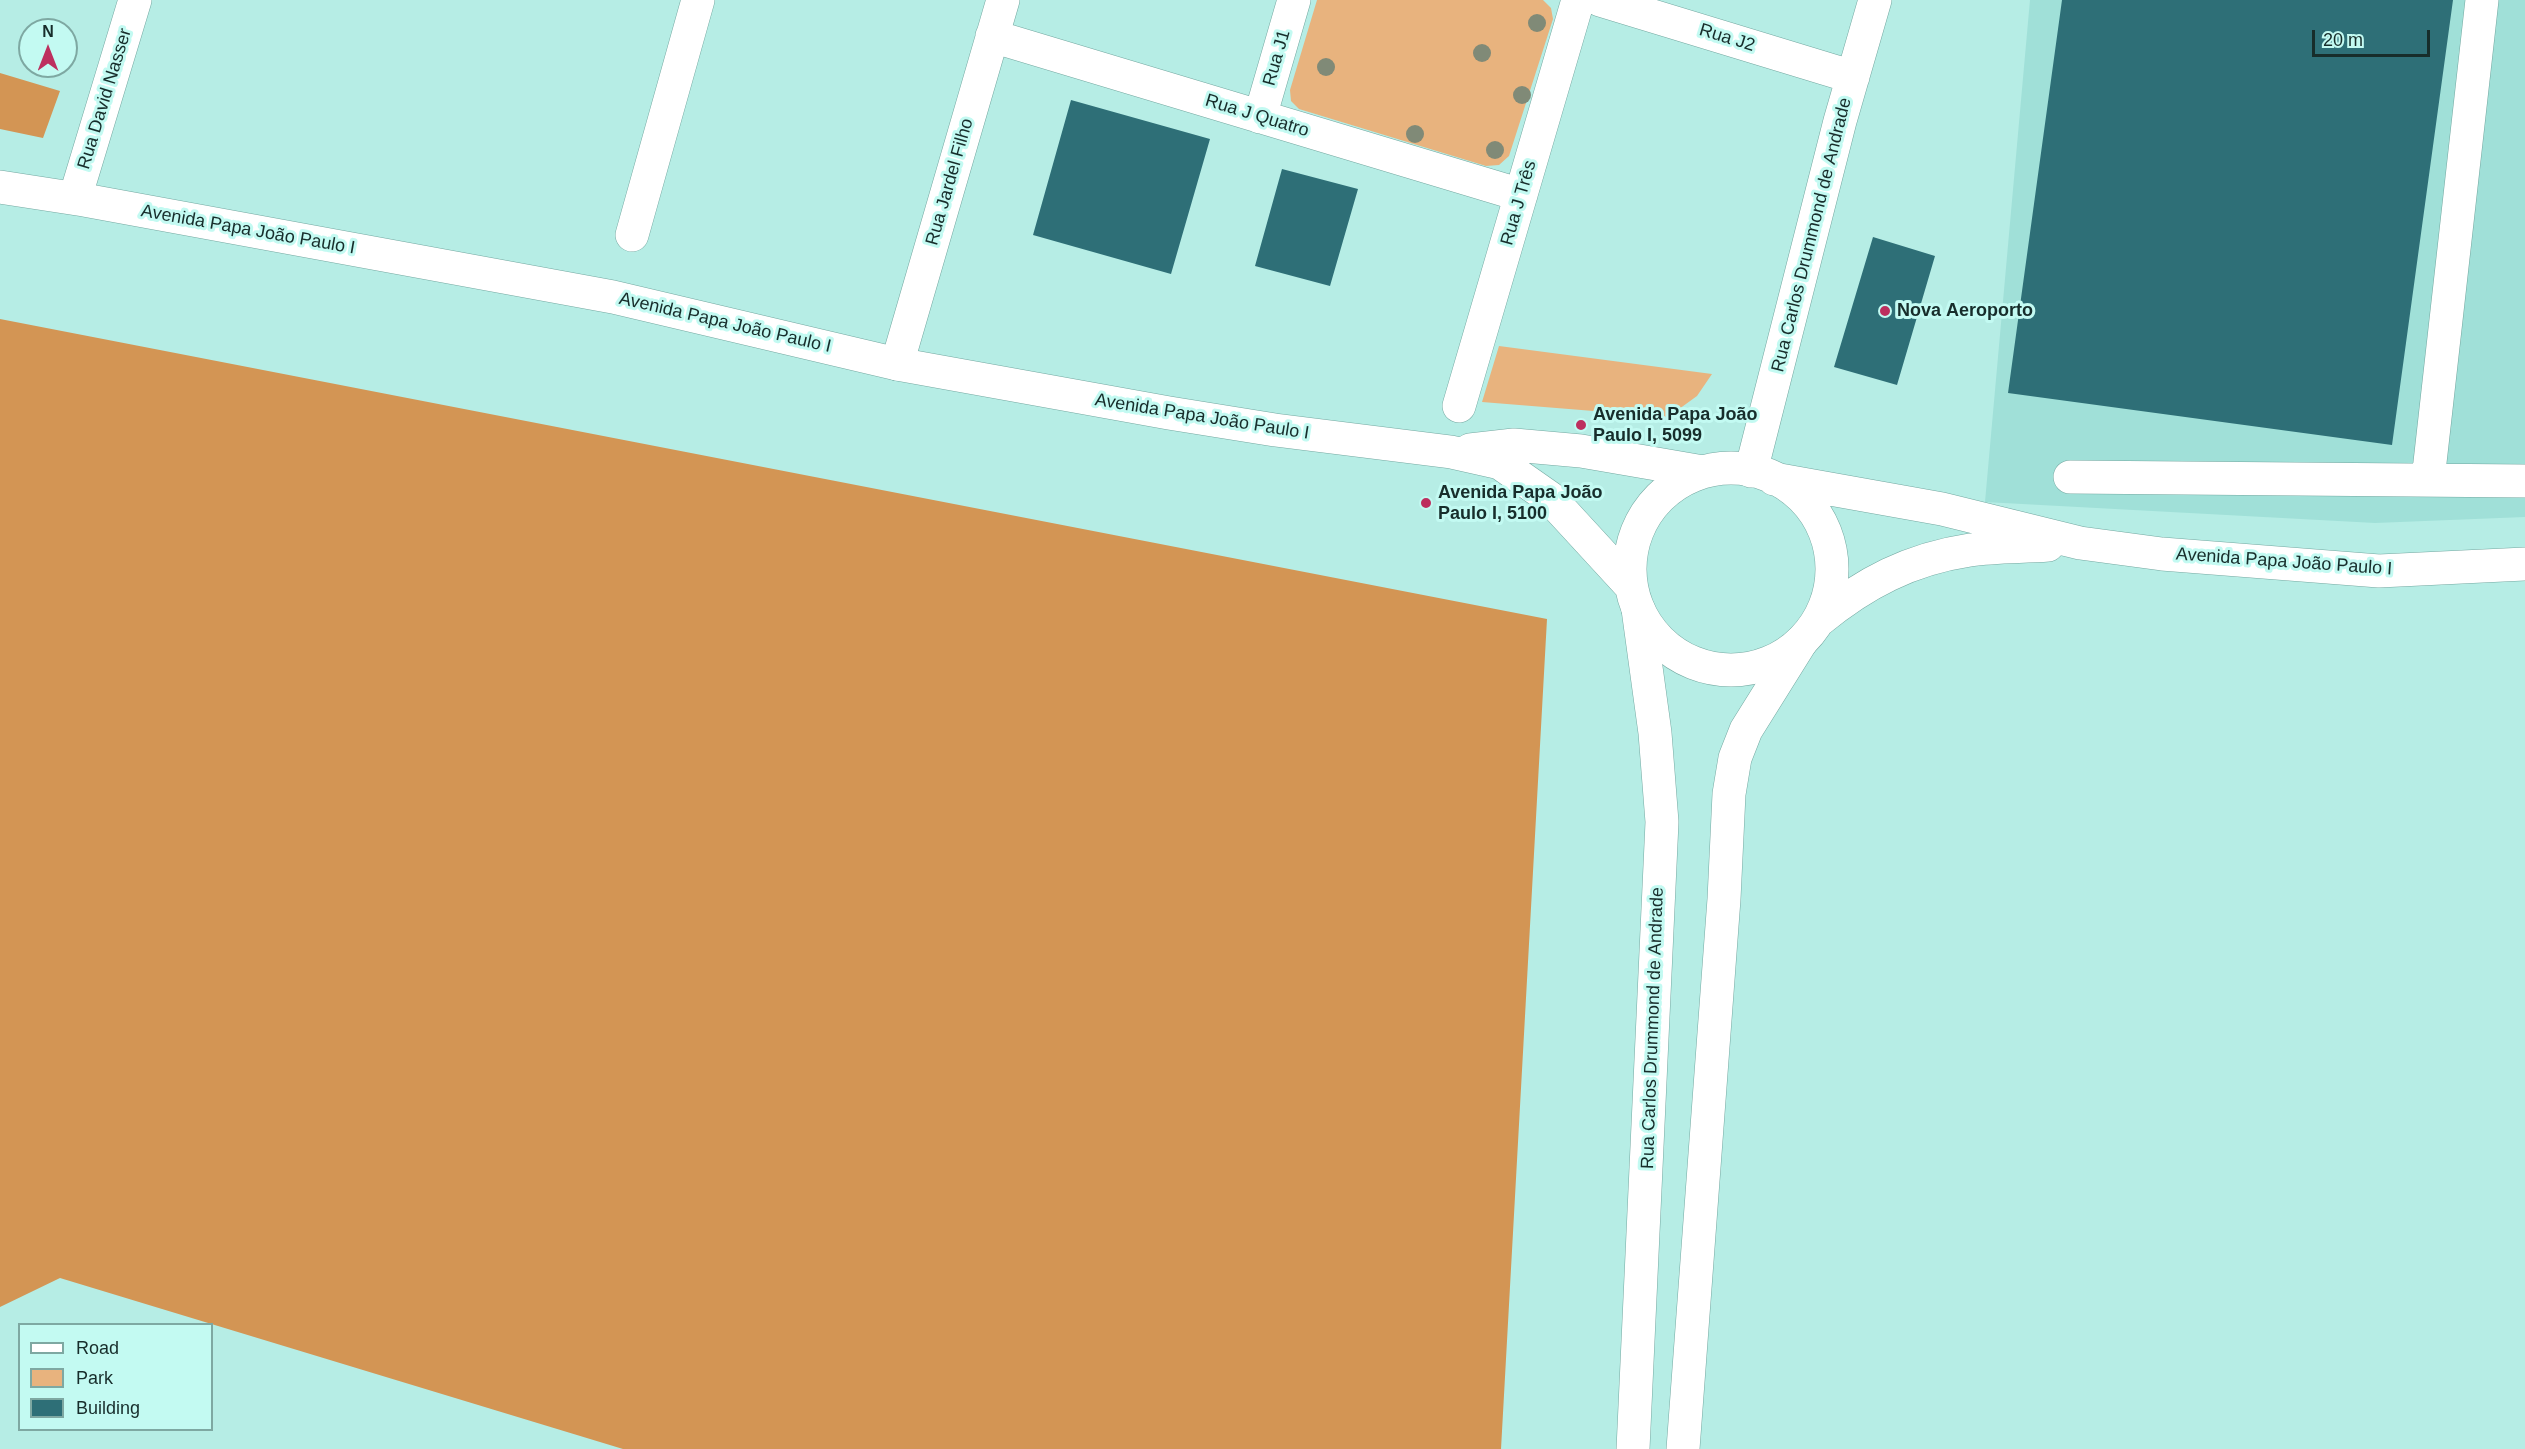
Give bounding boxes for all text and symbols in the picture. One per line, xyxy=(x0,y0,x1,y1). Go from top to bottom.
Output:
north arrow xyxy=(18,18,78,78)
scale bar xyxy=(2315,18,2434,56)
street label: Rua J2 xyxy=(1697,19,1757,57)
text: N xyxy=(42,23,54,40)
street label: Rua David Nasser xyxy=(73,26,137,172)
street label: Rua J1 xyxy=(1259,28,1295,88)
text: 20 m xyxy=(2323,30,2363,50)
street label: Rua J Quatro xyxy=(1203,90,1311,142)
street label: Rua Carlos Drummond de Andrade xyxy=(1767,96,1857,374)
street label: Rua Jardel Filho xyxy=(922,116,978,248)
street label: Rua J Três xyxy=(1497,158,1541,248)
street label: Avenida Papa João Paulo I xyxy=(139,201,357,259)
street label: Avenida Papa João Paulo I xyxy=(617,288,833,358)
place label: Nova Aeroporto xyxy=(1897,300,2033,322)
marker: Nova Aeroporto xyxy=(1878,304,1892,318)
street label: Avenida Papa João Paulo I xyxy=(1093,389,1311,445)
place label: Avenida Papa João Paulo I, 5099 xyxy=(1593,404,1757,446)
marker: Avenida Papa João Paulo I, 5099 xyxy=(1574,418,1588,432)
place label: Avenida Papa João Paulo I, 5100 xyxy=(1438,482,1602,524)
marker: Avenida Papa João Paulo I, 5100 xyxy=(1419,496,1433,510)
street label: Avenida Papa João Paulo I xyxy=(2175,544,2393,580)
street label: Rua Carlos Drummond de Andrade xyxy=(1637,887,1669,1169)
legend xyxy=(18,1323,213,1431)
text: Road xyxy=(76,1338,119,1358)
text: Park xyxy=(76,1368,113,1388)
text: Building xyxy=(76,1398,140,1418)

